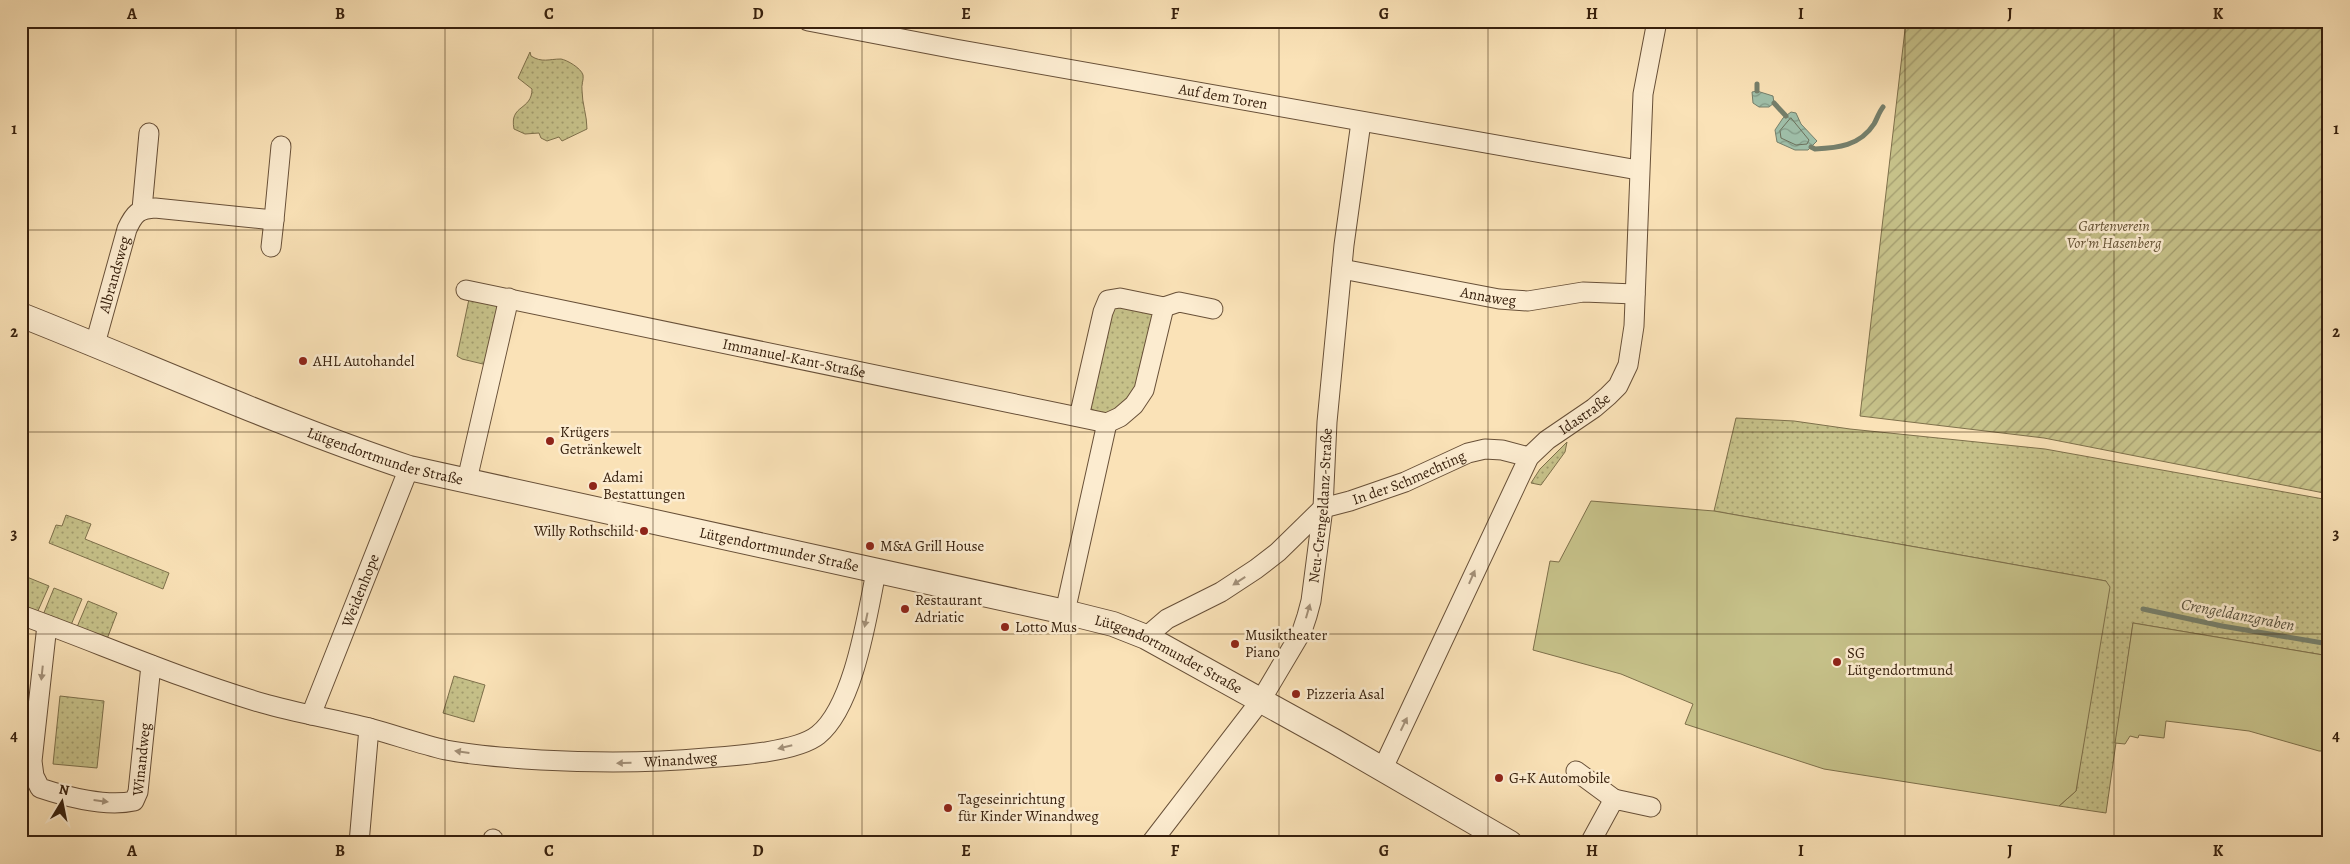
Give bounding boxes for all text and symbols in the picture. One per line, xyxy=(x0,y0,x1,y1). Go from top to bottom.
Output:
text: A xyxy=(126,3,138,25)
text: B xyxy=(335,3,345,25)
text: C xyxy=(544,3,554,25)
text: D xyxy=(752,3,764,25)
text: E xyxy=(961,3,971,25)
text: F xyxy=(1171,3,1180,25)
text: G xyxy=(1379,3,1389,25)
text: H xyxy=(1586,3,1598,25)
text: I xyxy=(1798,3,1804,25)
text: J xyxy=(2007,3,2013,25)
text: K xyxy=(2213,3,2224,25)
street label: Auf dem Toren xyxy=(1176,79,1269,114)
text: 1 xyxy=(11,118,17,140)
text: 1 xyxy=(2333,118,2339,140)
park label: Gartenverein Vor'm Hasenberg xyxy=(2067,216,2162,253)
street label: Albrandsweg xyxy=(94,233,135,316)
street label: Annaweg xyxy=(1458,282,1517,310)
text: 2 xyxy=(10,321,18,343)
text: 2 xyxy=(2332,321,2340,343)
street label: Immanuel-Kant-Straße xyxy=(721,333,868,383)
place label: AHL Autohandel xyxy=(312,351,415,371)
marker: AHL Autohandel xyxy=(297,355,309,367)
street label: Idastraße xyxy=(1555,388,1615,439)
street label: Lütgendortmunder Straße xyxy=(304,422,465,490)
place label: Krügers Getränkewelt xyxy=(560,422,642,459)
street label: Neu-Crengeldanz-Straße xyxy=(1303,427,1337,584)
marker: Krügers Getränkewelt xyxy=(544,435,556,447)
street label: In der Schmechting xyxy=(1350,445,1469,509)
place label: Adami Bestattungen xyxy=(602,467,685,504)
marker: Adami Bestattungen xyxy=(587,480,599,492)
place label: Willy Rothschild xyxy=(533,521,635,541)
street label: Lütgendortmunder Straße xyxy=(697,522,861,577)
text: 3 xyxy=(11,523,18,545)
text: 3 xyxy=(2333,523,2340,545)
marker: Willy Rothschild xyxy=(638,525,650,537)
place label: M&A Grill House xyxy=(880,536,985,556)
marker: M&A Grill House xyxy=(864,540,876,552)
street label: Weidenhope xyxy=(337,551,384,631)
one-way arrow xyxy=(1468,570,1476,584)
one-way arrow xyxy=(1233,577,1246,586)
place label: Restaurant Adriatic xyxy=(914,590,982,627)
water label: Crengeldanzgraben xyxy=(2179,593,2296,637)
marker: Restaurant Adriatic xyxy=(899,603,911,615)
one-way arrow xyxy=(1305,603,1313,618)
street label: Lütgendortmunder Straße xyxy=(1092,610,1246,699)
one-way arrow xyxy=(862,612,870,628)
place label: Lotto Mus xyxy=(1015,617,1077,637)
marker: Lotto Mus xyxy=(999,621,1011,633)
place label: Musiktheater Piano xyxy=(1245,625,1328,662)
marker: Musiktheater Piano xyxy=(1229,638,1241,650)
place label: SG Lütgendortmund xyxy=(1847,643,1954,680)
marker: SG Lütgendortmund xyxy=(1831,656,1843,668)
one-way arrow xyxy=(38,666,46,682)
place label: Pizzeria Asal xyxy=(1306,684,1385,704)
marker: Pizzeria Asal xyxy=(1290,688,1302,700)
one-way arrow xyxy=(1400,717,1408,731)
street label: Winandweg xyxy=(128,721,155,798)
text: 4 xyxy=(10,725,18,747)
text: 4 xyxy=(2332,725,2340,747)
one-way arrow xyxy=(778,744,793,752)
street label: Winandweg xyxy=(643,747,718,772)
one-way arrow xyxy=(453,748,469,756)
one-way arrow xyxy=(615,759,631,767)
place label: G+K Automobile xyxy=(1509,768,1610,788)
marker: G+K Automobile xyxy=(1493,772,1505,784)
north arrow xyxy=(38,776,88,826)
text: N xyxy=(57,779,71,800)
place label: Tageseinrichtung für Kinder Winandweg xyxy=(958,789,1099,826)
one-way arrow xyxy=(94,797,110,805)
marker: Tageseinrichtung für Kinder Winandweg xyxy=(942,802,954,814)
text: A xyxy=(126,840,138,862)
text: B xyxy=(335,840,345,862)
text: C xyxy=(544,840,554,862)
text: D xyxy=(752,840,764,862)
text: E xyxy=(961,840,971,862)
text: F xyxy=(1171,840,1180,862)
text: G xyxy=(1379,840,1389,862)
text: H xyxy=(1586,840,1598,862)
text: I xyxy=(1798,840,1804,862)
text: J xyxy=(2007,840,2013,862)
text: K xyxy=(2213,840,2224,862)

